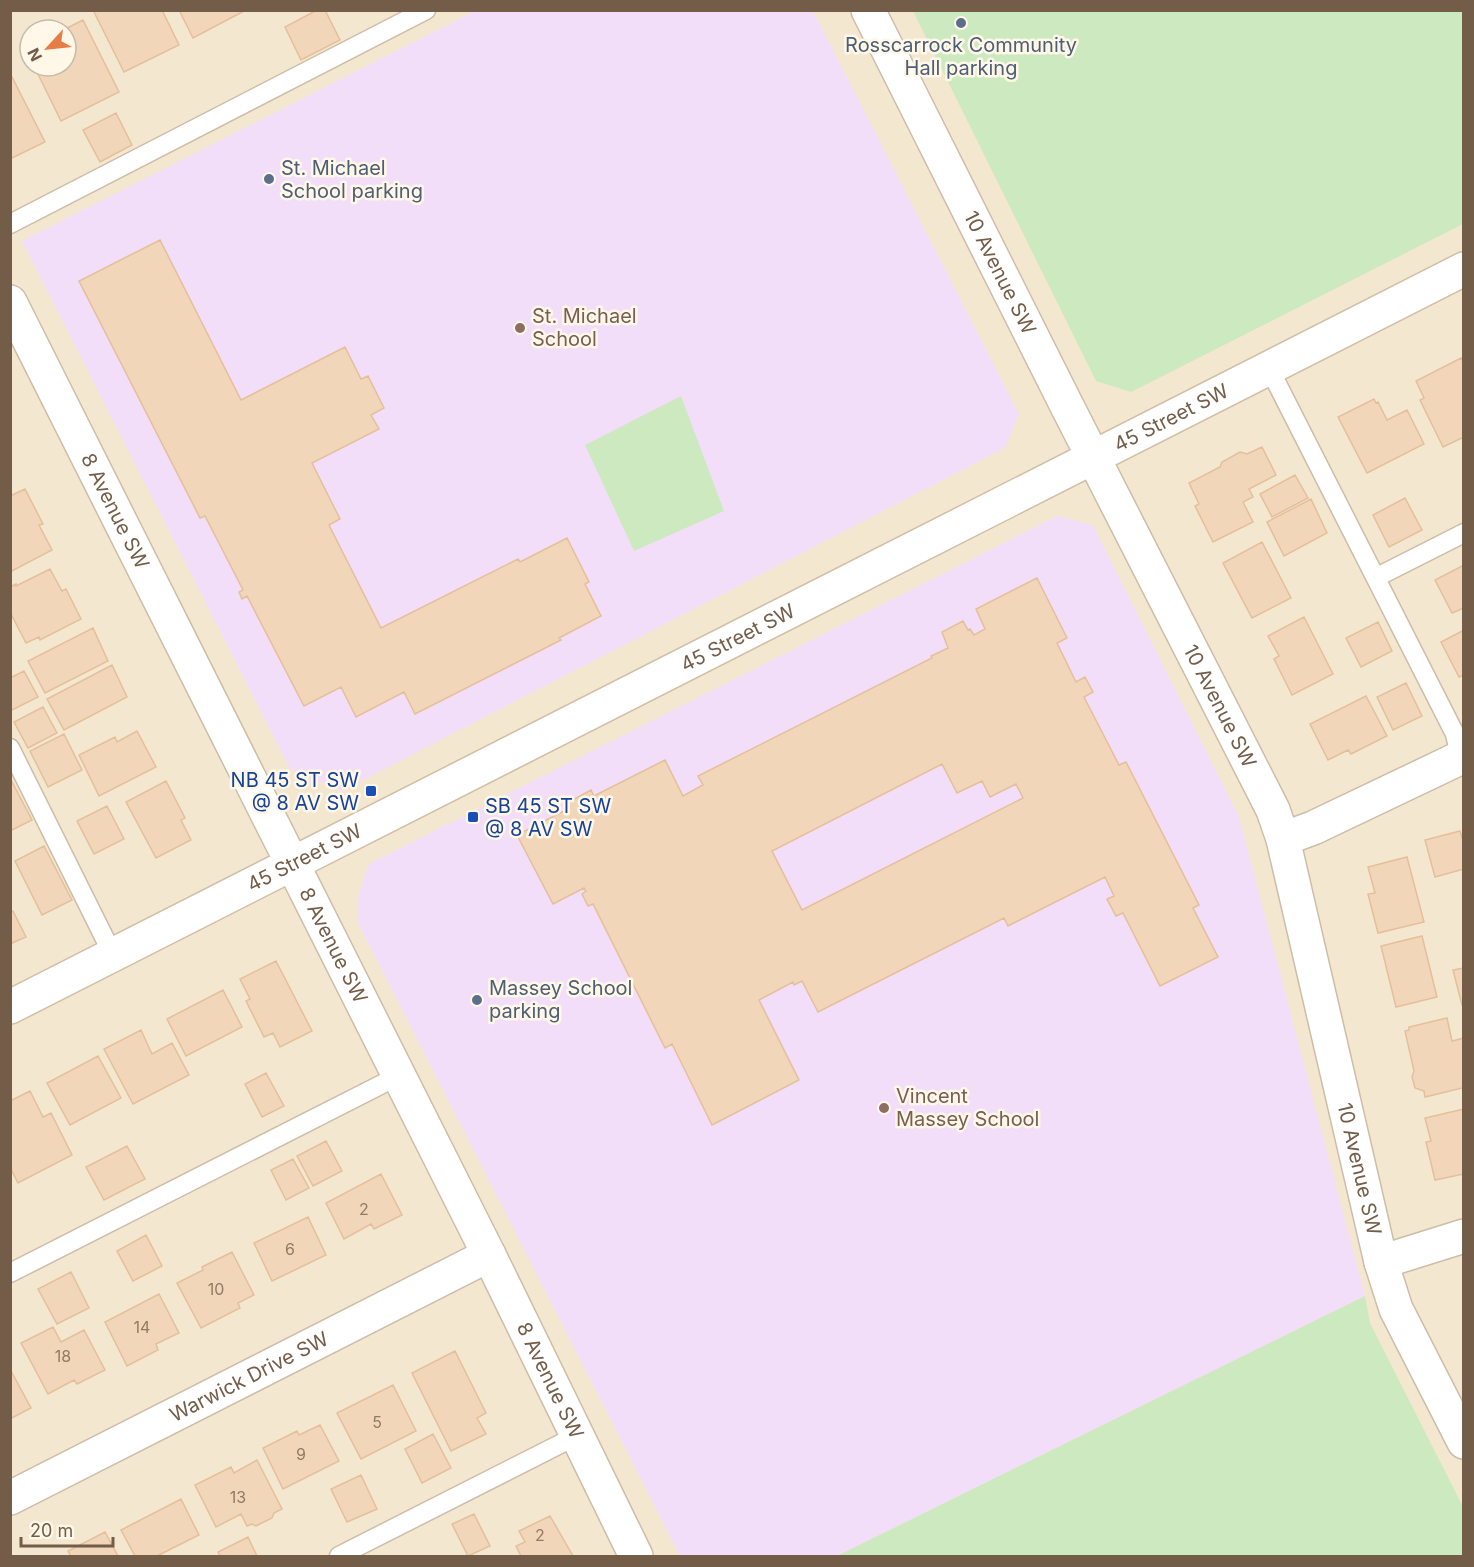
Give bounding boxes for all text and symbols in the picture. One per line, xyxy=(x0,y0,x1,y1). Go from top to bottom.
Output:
marker: Rosscarrock Community Hall parking xyxy=(954,16,968,30)
north arrow xyxy=(18,18,78,78)
place label: Rosscarrock Community Hall parking xyxy=(845,33,1077,80)
text: N xyxy=(23,45,46,65)
place label: St. Michael School parking xyxy=(281,156,423,203)
marker: St. Michael School parking xyxy=(262,172,276,186)
street label: 10 Avenue SW xyxy=(959,207,1041,339)
place label: St. Michael School xyxy=(532,304,637,351)
marker: St. Michael School xyxy=(513,321,527,335)
street label: 45 Street SW xyxy=(1110,379,1233,457)
street label: 8 Avenue SW xyxy=(76,449,154,573)
street label: 45 Street SW xyxy=(676,598,799,677)
street label: 10 Avenue SW xyxy=(1179,641,1261,772)
place label: NB 45 ST SW @ 8 AV SW xyxy=(231,768,359,815)
marker: NB 45 ST SW @ 8 AV SW xyxy=(364,784,378,798)
place label: SB 45 ST SW @ 8 AV SW xyxy=(485,794,611,841)
marker: SB 45 ST SW @ 8 AV SW xyxy=(466,810,480,824)
street label: 45 Street SW xyxy=(243,818,366,897)
street label: 8 Avenue SW xyxy=(294,883,373,1007)
place label: Massey School parking xyxy=(489,976,632,1023)
marker: Massey School parking xyxy=(470,993,484,1007)
place label: Vincent Massey School xyxy=(896,1084,1039,1131)
street label: 10 Avenue SW xyxy=(1333,1100,1386,1238)
marker: Vincent Massey School xyxy=(877,1101,891,1115)
house number: 2 xyxy=(359,1199,369,1219)
house number: 6 xyxy=(285,1239,295,1259)
house number: 10 xyxy=(208,1279,224,1299)
house number: 14 xyxy=(134,1317,150,1337)
street label: 8 Avenue SW xyxy=(512,1318,589,1443)
street label: Warwick Drive SW xyxy=(166,1326,333,1427)
house number: 18 xyxy=(55,1346,71,1366)
house number: 5 xyxy=(372,1412,382,1432)
house number: 9 xyxy=(296,1444,306,1464)
house number: 13 xyxy=(230,1487,246,1507)
scale bar xyxy=(21,1510,112,1548)
text: 20 m xyxy=(30,1520,73,1541)
house number: 2 xyxy=(535,1525,545,1545)

